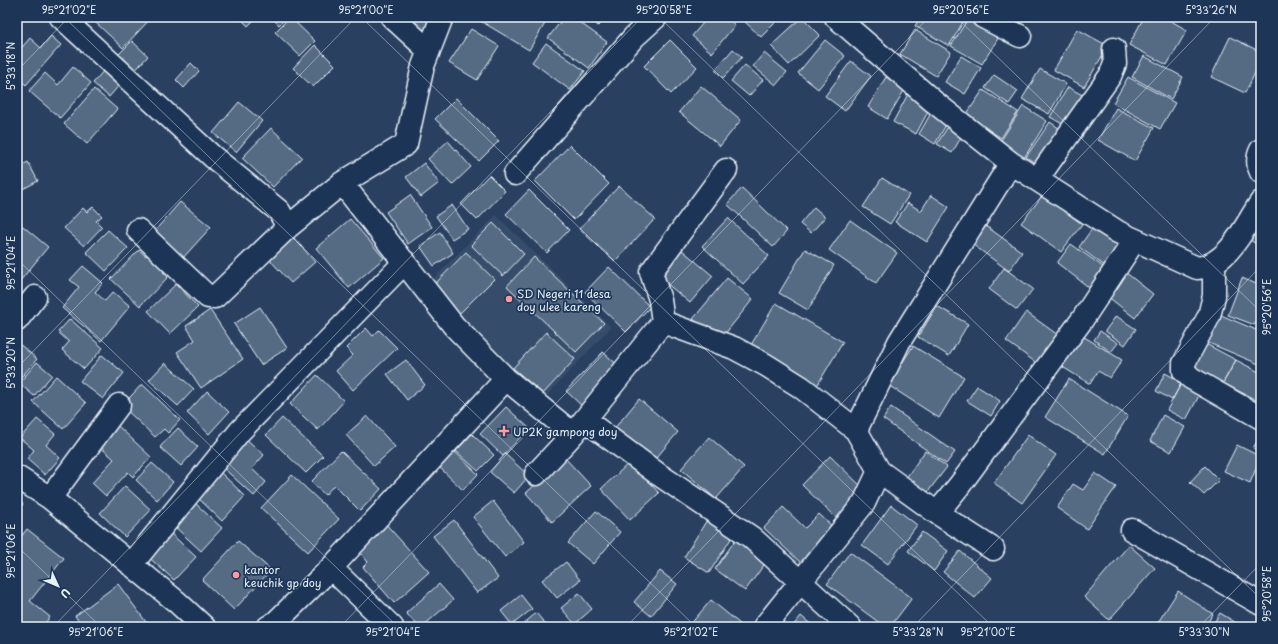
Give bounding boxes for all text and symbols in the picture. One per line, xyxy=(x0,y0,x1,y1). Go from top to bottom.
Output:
text: 95°21'02"E xyxy=(42,2,96,17)
text: 95°21'00"E xyxy=(338,2,394,17)
text: 95°20'58"E xyxy=(636,2,692,17)
text: 95°20'56"E xyxy=(933,2,989,17)
text: 5°33'26"N xyxy=(1185,2,1237,17)
text: 5°33'18"N xyxy=(3,41,18,90)
text: 95°21'04"E xyxy=(3,236,18,290)
text: 95°20'56"E xyxy=(1259,279,1274,335)
place label: SD Negeri 11 desa doy ulee kareng xyxy=(517,285,611,315)
marker: SD Negeri 11 desa doy ulee kareng xyxy=(504,294,514,304)
text: 5°33'20"N xyxy=(3,337,18,389)
place label: UP2K gampong doy xyxy=(513,423,617,440)
marker: UP2K gampong doy xyxy=(498,425,510,437)
text: 95°21'06"E xyxy=(3,524,18,578)
place label: kantor keuchik gp doy xyxy=(244,561,322,591)
north arrow xyxy=(38,566,78,606)
text: 95°20'58"E xyxy=(1259,566,1274,622)
marker: kantor keuchik gp doy xyxy=(231,570,241,580)
text: U xyxy=(57,584,75,602)
text: 95°21'06"E xyxy=(69,624,123,639)
text: 95°21'04"E xyxy=(366,624,420,639)
text: 95°21'02"E xyxy=(664,624,718,639)
text: 5°33'28"N xyxy=(892,624,944,639)
text: 95°21'00"E xyxy=(960,624,1016,639)
text: 5°33'30"N xyxy=(1178,624,1230,639)

